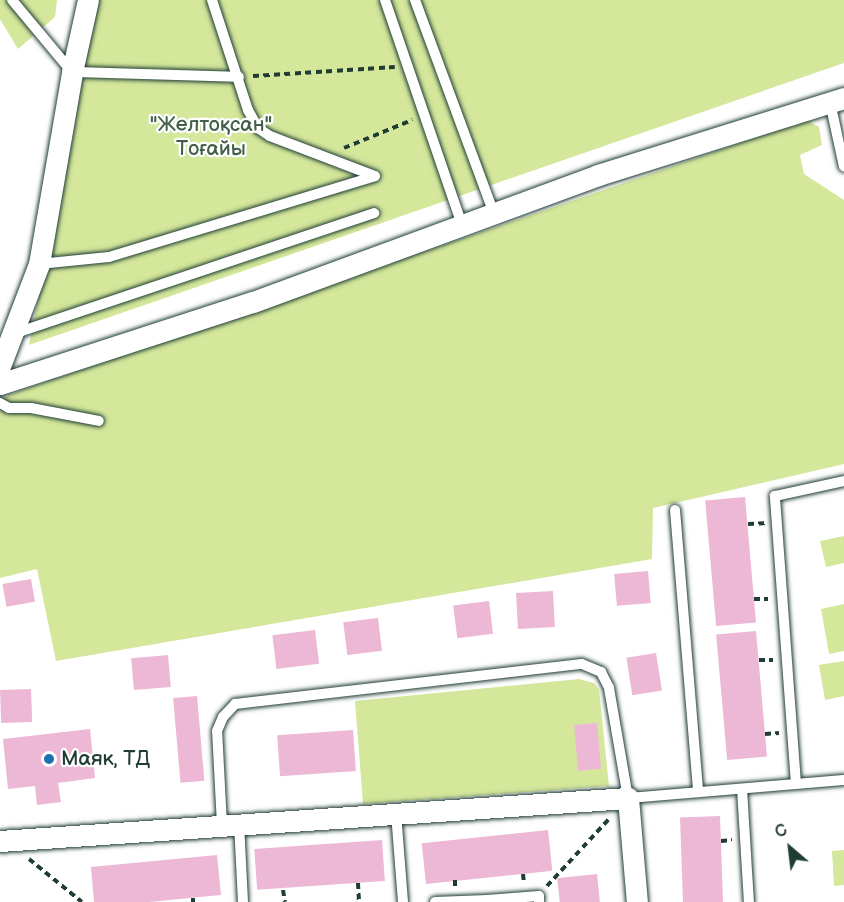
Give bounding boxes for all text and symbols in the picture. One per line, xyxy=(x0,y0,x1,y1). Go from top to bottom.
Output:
park label: "Желтоқсан" Тоғайы xyxy=(150,112,272,162)
place label: Маяк, ТД xyxy=(61,746,150,772)
marker: Маяк, ТД xyxy=(42,752,56,766)
north arrow xyxy=(760,818,820,878)
text: С xyxy=(772,821,791,843)

